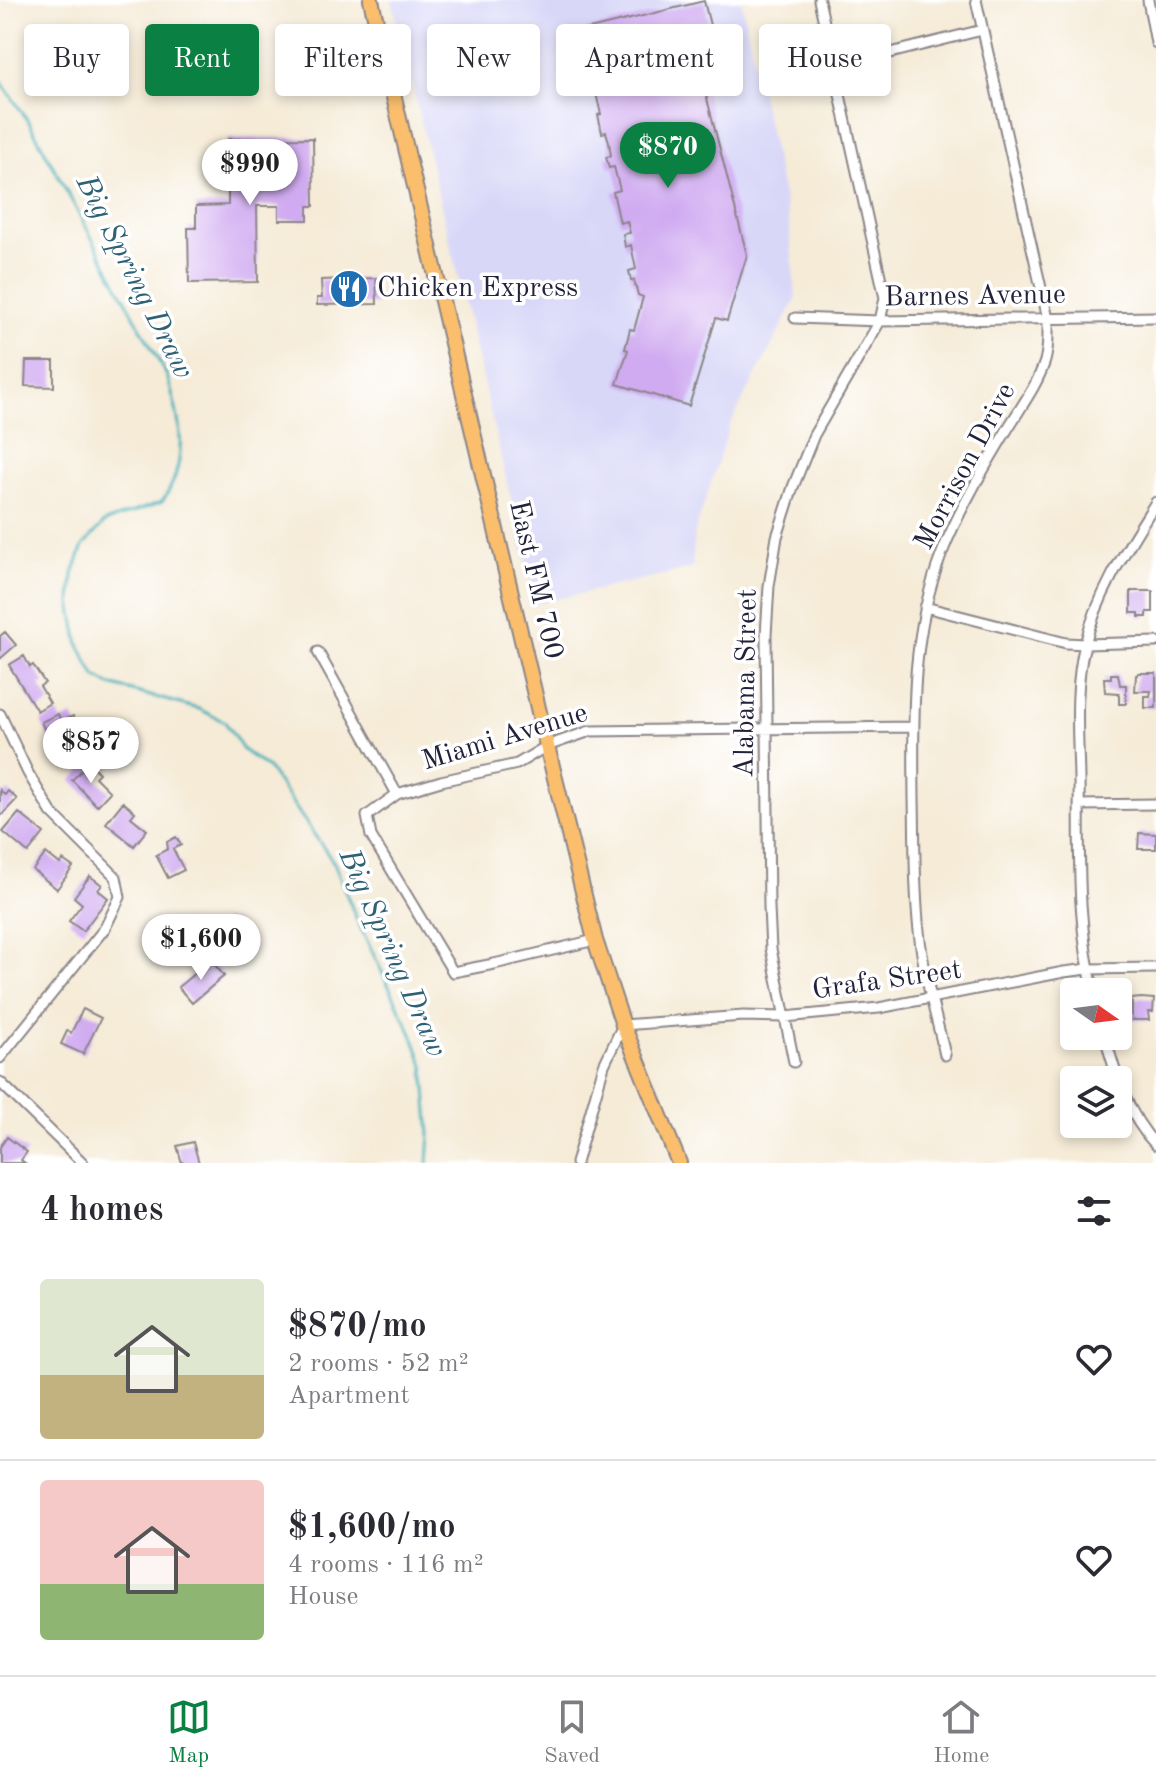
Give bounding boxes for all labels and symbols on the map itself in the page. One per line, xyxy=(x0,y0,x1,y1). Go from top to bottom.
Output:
pin: $870 xyxy=(621,122,715,190)
pin: $990 xyxy=(203,139,297,207)
water label: Big Spring Draw xyxy=(69,169,198,384)
restaurant icon: Chicken Express xyxy=(328,268,370,310)
place label: Chicken Express xyxy=(377,275,578,303)
street label: Barnes Avenue xyxy=(884,281,1066,313)
street label: Morrison Drive xyxy=(910,379,1022,555)
street label: East FM 700 xyxy=(503,498,567,662)
street label: Alabama Street xyxy=(731,588,763,778)
street label: Miami Avenue xyxy=(419,700,591,776)
pin: $857 xyxy=(44,717,138,785)
water label: Big Spring Draw xyxy=(332,844,451,1061)
pin: $1,600 xyxy=(136,914,266,982)
street label: Grafa Street xyxy=(810,957,964,1005)
north arrow xyxy=(1060,978,1132,1050)

